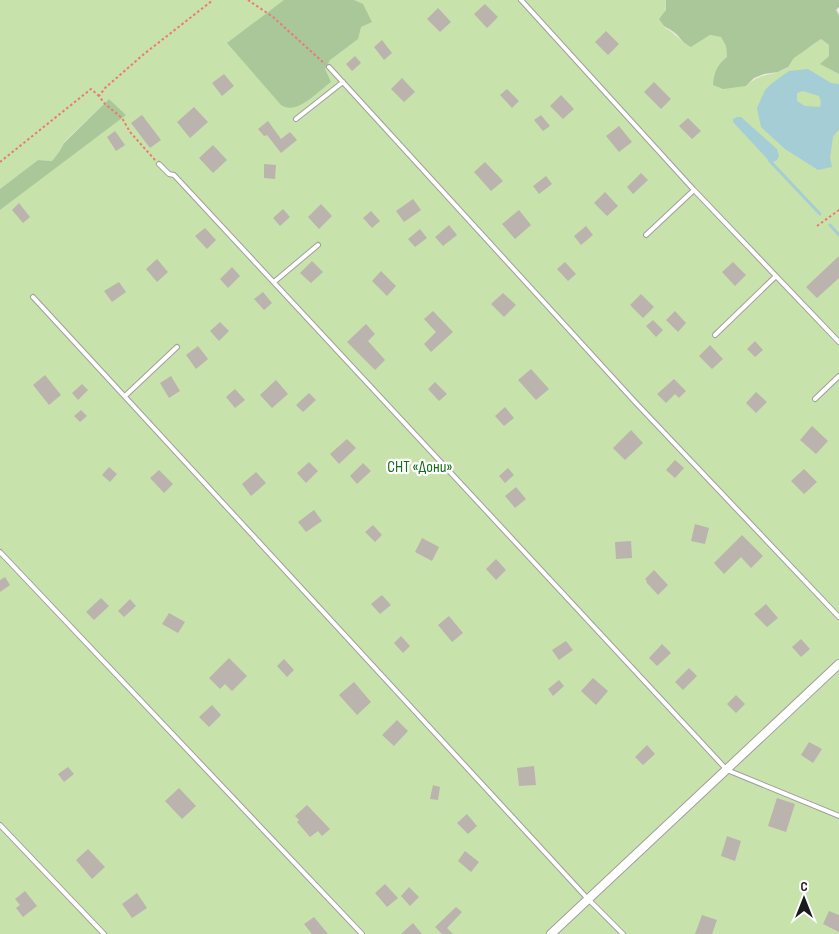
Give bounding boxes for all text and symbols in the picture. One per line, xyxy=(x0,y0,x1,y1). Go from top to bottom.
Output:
park label: СНТ «Дони» xyxy=(387,458,453,477)
north arrow xyxy=(779,874,829,924)
text: С xyxy=(800,878,808,895)

